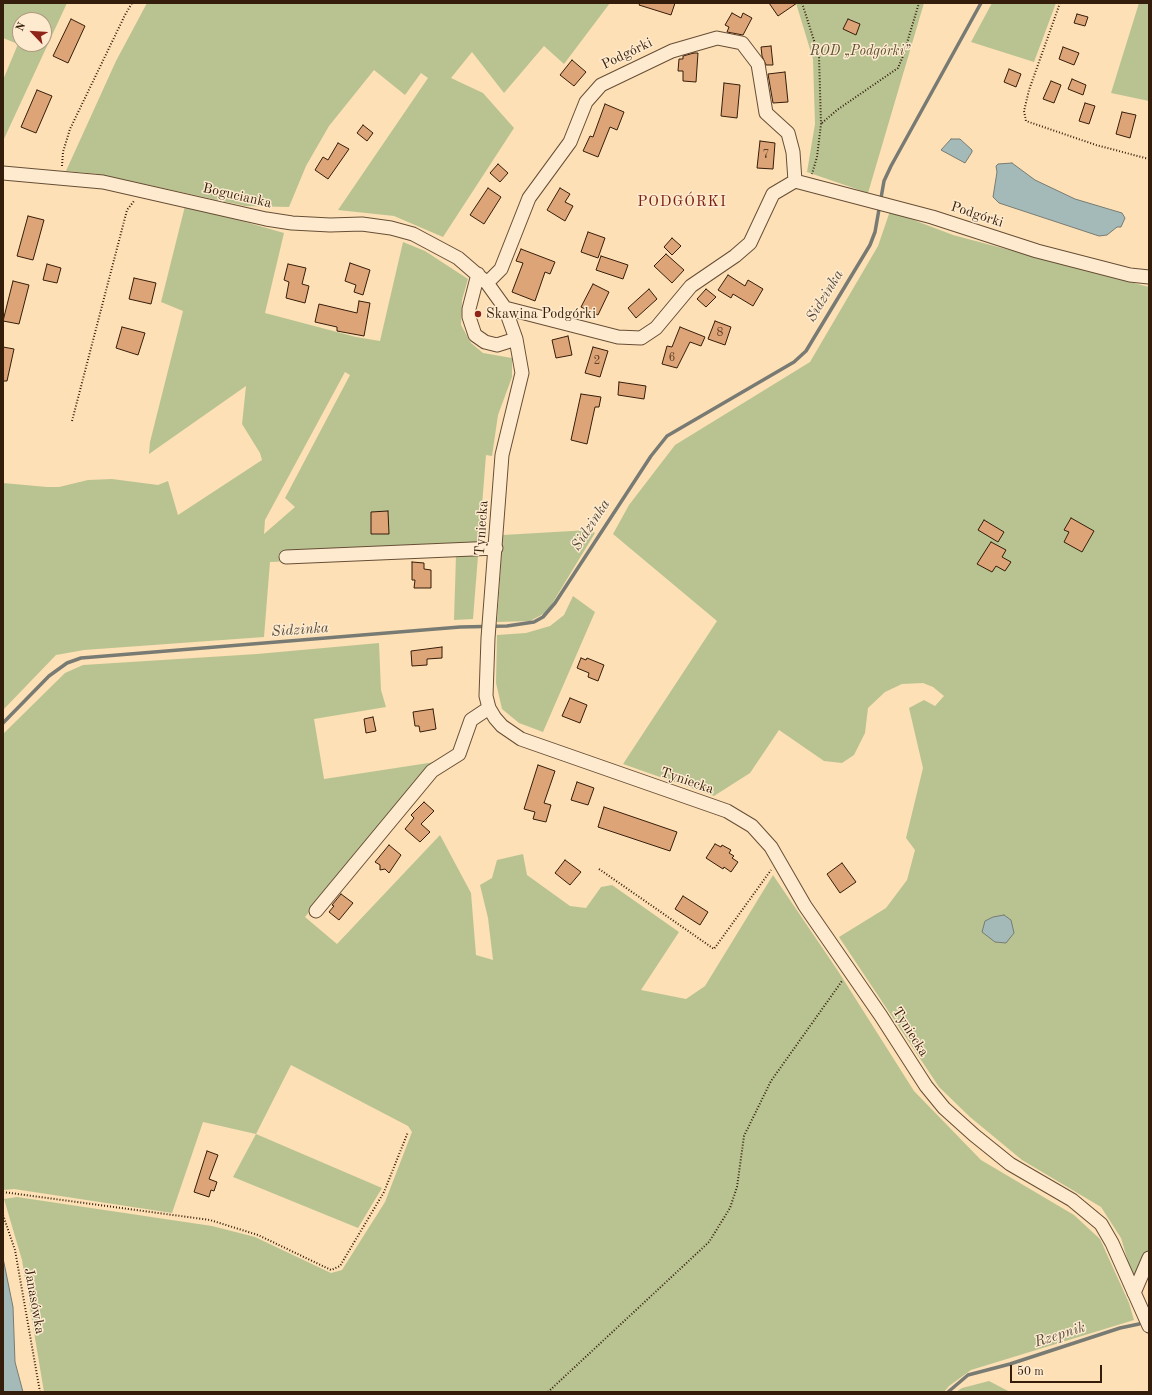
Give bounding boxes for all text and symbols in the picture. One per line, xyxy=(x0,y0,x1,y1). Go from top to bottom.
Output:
north arrow xyxy=(12,12,52,52)
text: N xyxy=(15,21,28,33)
street label: Podgórki xyxy=(599,35,655,73)
park label: ROD „Podgórki” xyxy=(810,43,910,59)
house number: 7 xyxy=(763,148,769,162)
street label: Bogucianka xyxy=(201,180,273,212)
district label: PODGÓRKI xyxy=(637,193,727,211)
street label: Podgórki xyxy=(949,199,1005,231)
water label: Sidzinka xyxy=(802,267,848,325)
place label: Skawina Podgórki xyxy=(486,306,596,322)
marker: Skawina Podgórki xyxy=(473,309,483,319)
house number: 8 xyxy=(717,326,723,340)
house number: 6 xyxy=(669,351,675,365)
house number: 2 xyxy=(594,354,600,368)
water label: Sidzinka xyxy=(568,496,614,554)
street label: Tyniecka xyxy=(472,500,492,556)
water label: Sidzinka xyxy=(271,619,329,641)
street label: Tyniecka xyxy=(658,764,716,798)
street label: Tyniecka xyxy=(888,1004,932,1060)
street label: Janasówka xyxy=(20,1267,48,1335)
water label: Rzepnik xyxy=(1032,1318,1088,1352)
scale bar xyxy=(1012,1357,1104,1383)
text: 50 m xyxy=(1017,1366,1044,1378)

